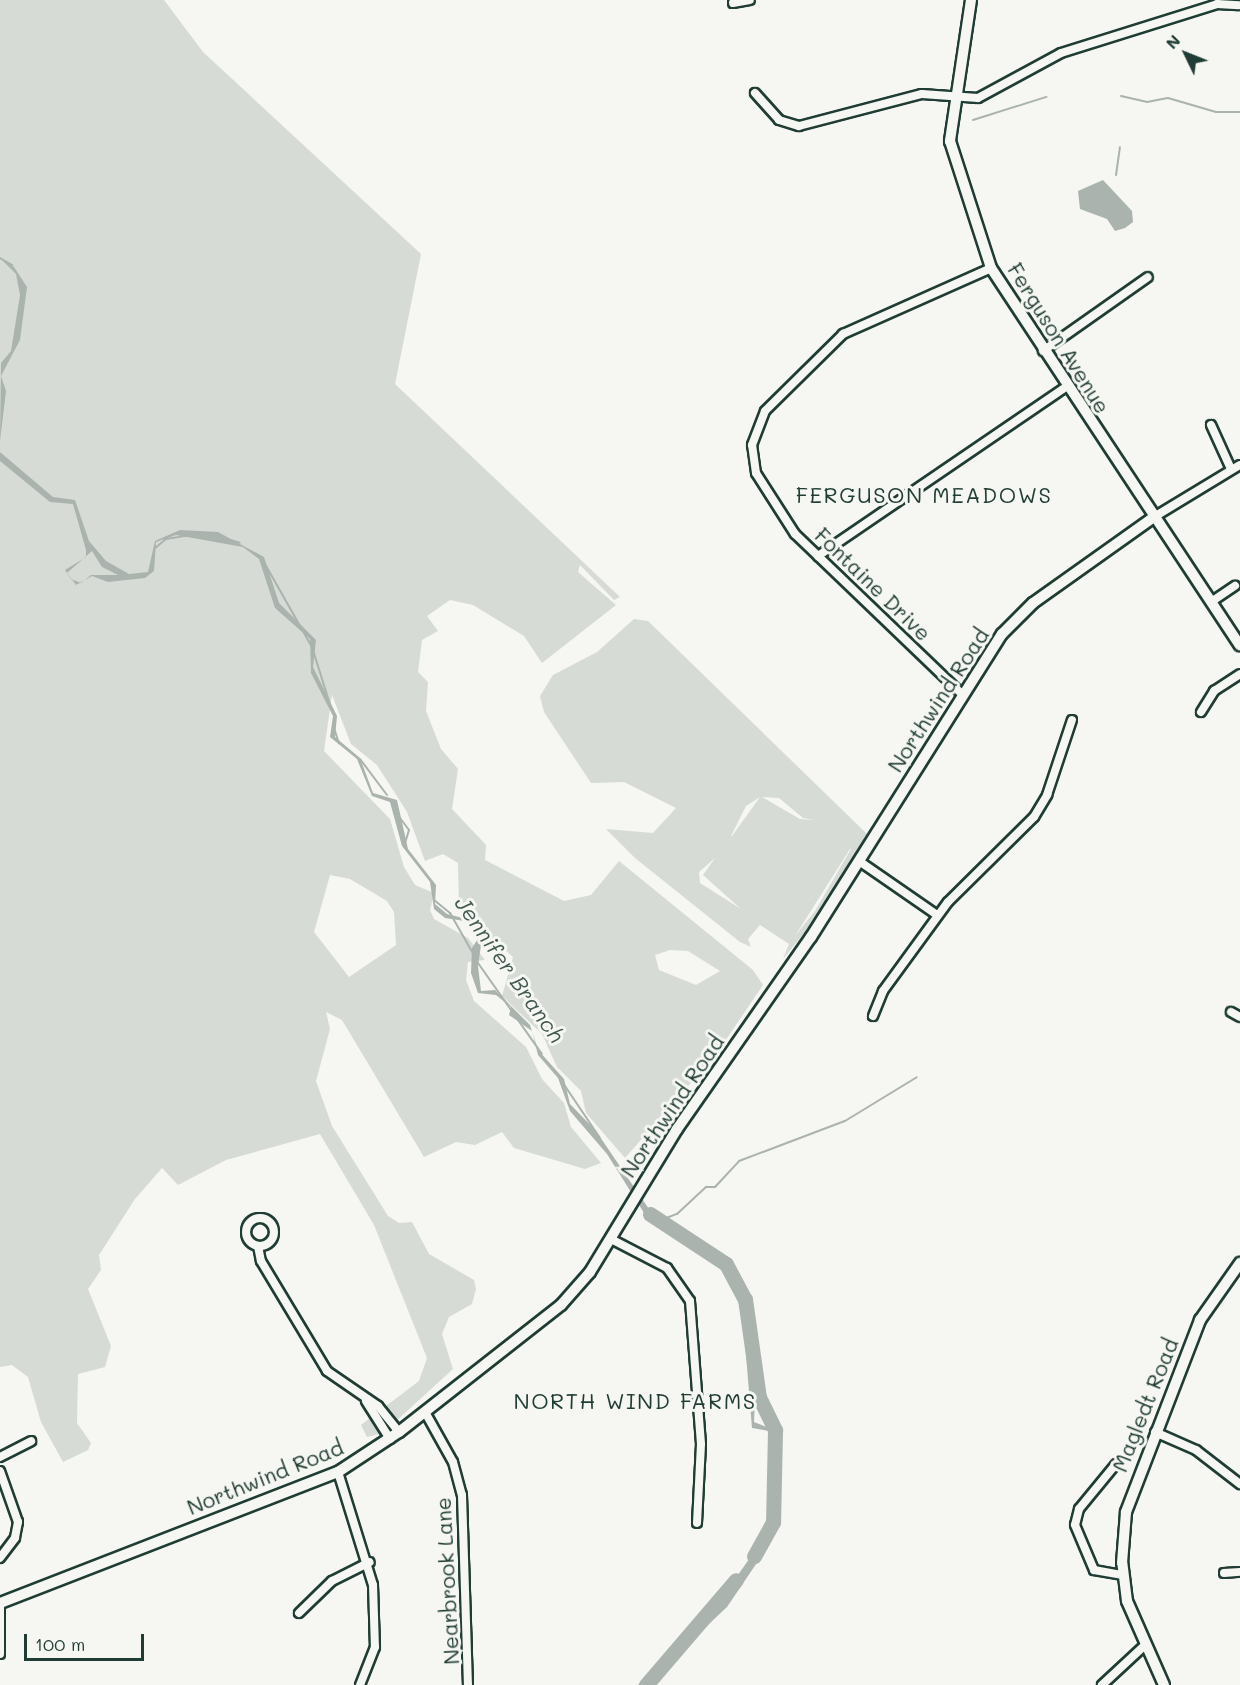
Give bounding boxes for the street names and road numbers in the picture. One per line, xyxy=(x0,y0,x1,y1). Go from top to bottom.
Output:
street label: Ferguson Avenue xyxy=(1003,258,1115,418)
street label: Fontaine Drive xyxy=(810,522,936,646)
street label: Northwind Road xyxy=(882,623,994,777)
street label: Northwind Road xyxy=(615,1030,729,1182)
street label: Magledt Road xyxy=(1107,1335,1183,1475)
street label: Northwind Road xyxy=(183,1434,347,1520)
street label: Nearbrook Lane xyxy=(430,1497,464,1665)

